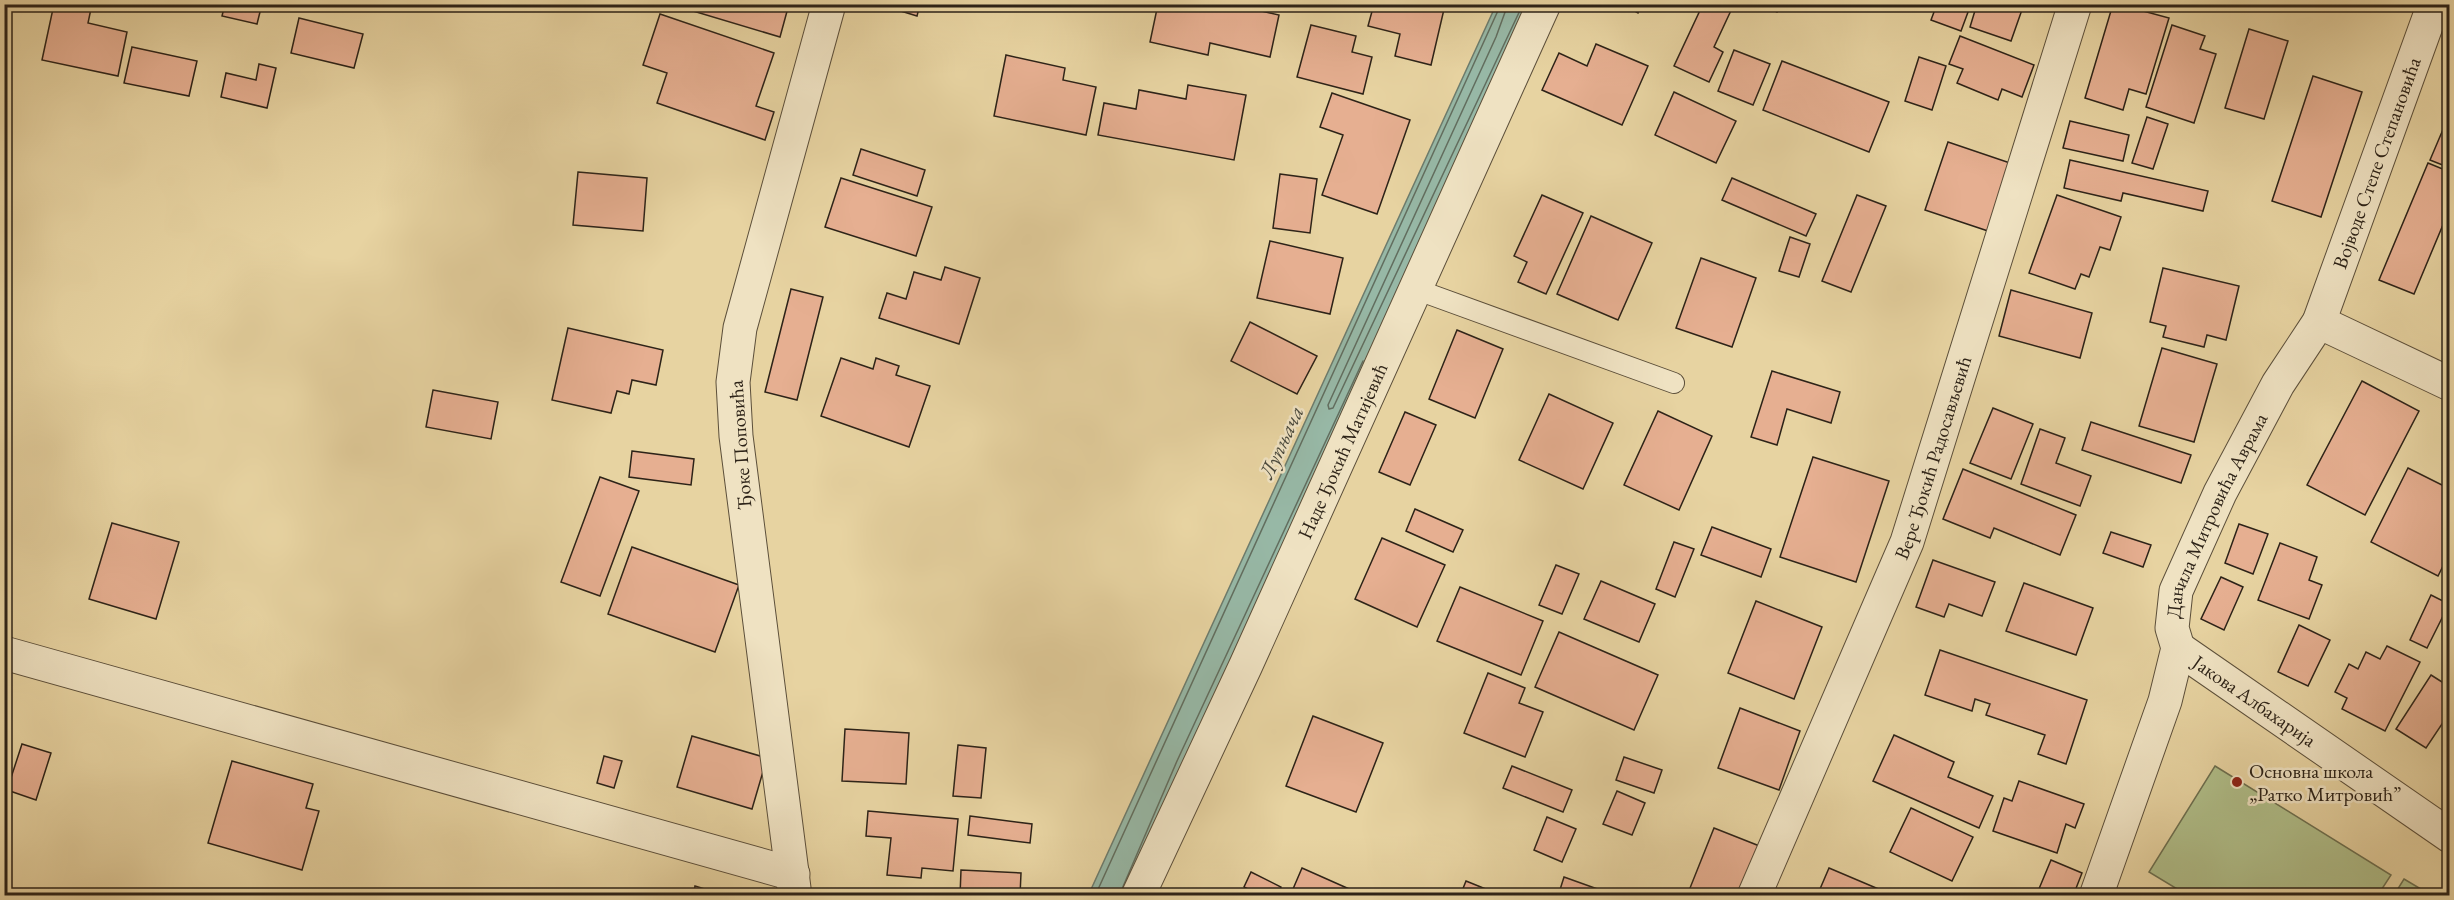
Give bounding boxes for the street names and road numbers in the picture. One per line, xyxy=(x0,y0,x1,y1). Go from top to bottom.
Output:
street label: Војводе Степе Степановића xyxy=(2326,53,2427,272)
street label: Вере Ђокић Радосављевић xyxy=(1888,353,1977,563)
street label: Наде Ђокић Матијевић xyxy=(1292,359,1394,543)
street label: Ђоке Поповића xyxy=(723,379,757,511)
street label: Данила Митровића Аврама xyxy=(2160,408,2273,620)
street label: Јакова Албахарија xyxy=(2186,648,2321,753)

